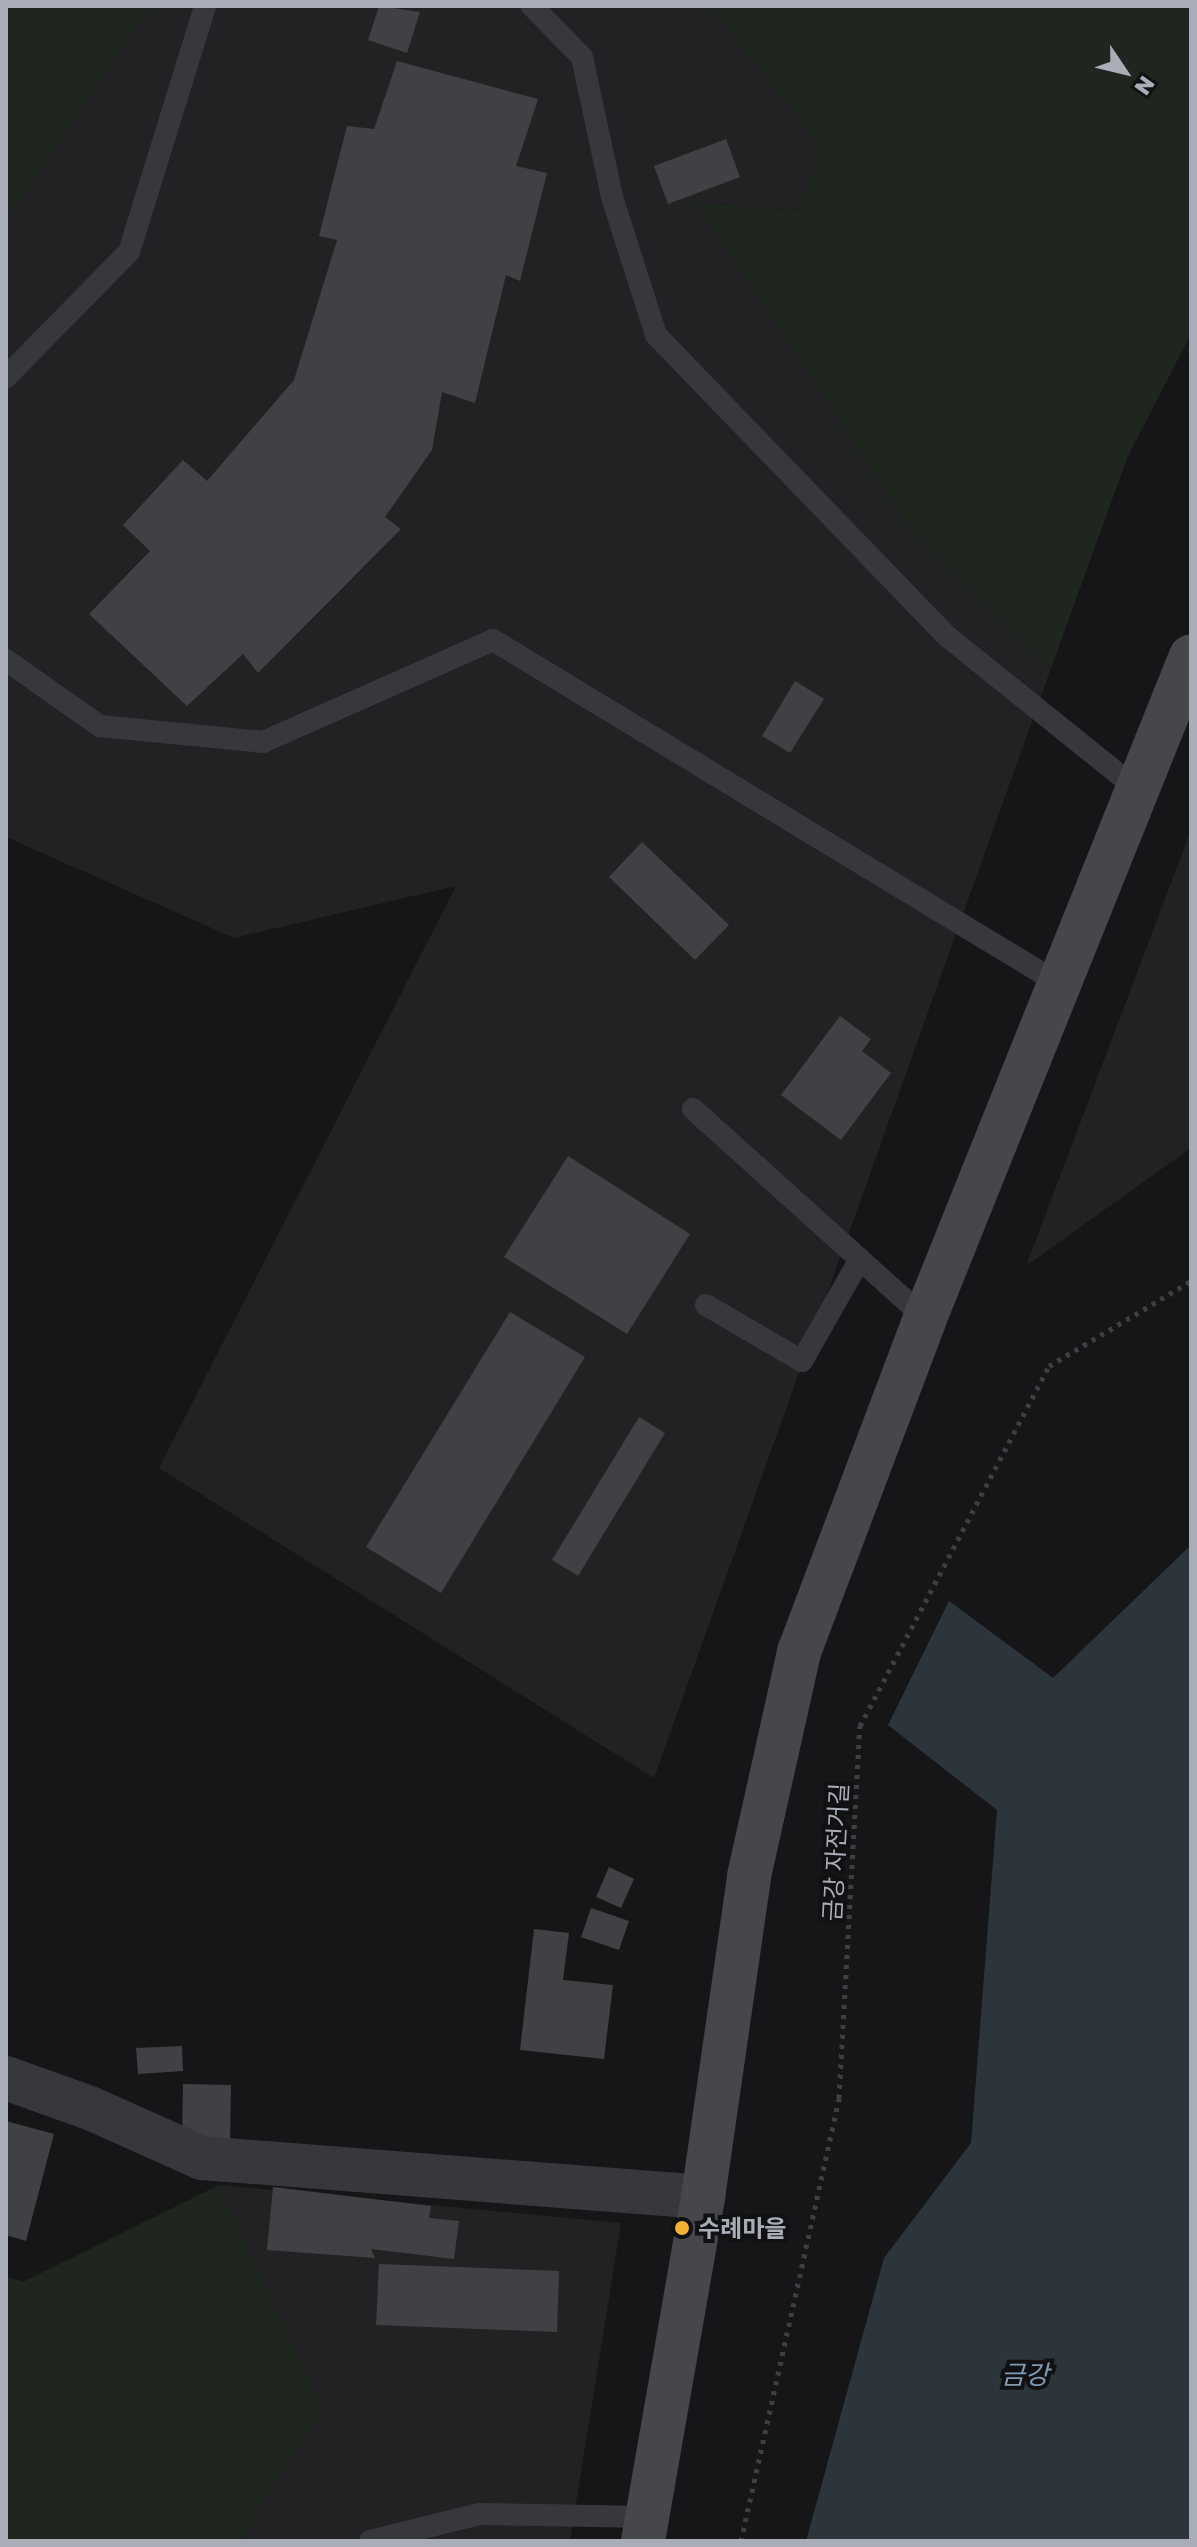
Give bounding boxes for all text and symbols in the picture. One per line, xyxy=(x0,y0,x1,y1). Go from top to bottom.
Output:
north arrow xyxy=(1085,32,1165,112)
text: N xyxy=(1129,71,1161,101)
street label: 금강 자전거길 xyxy=(817,1782,853,1922)
place label: 수례마을 xyxy=(698,2214,786,2242)
marker: 수례마을 xyxy=(673,2219,691,2237)
water label: 금강 xyxy=(1001,2359,1049,2391)

